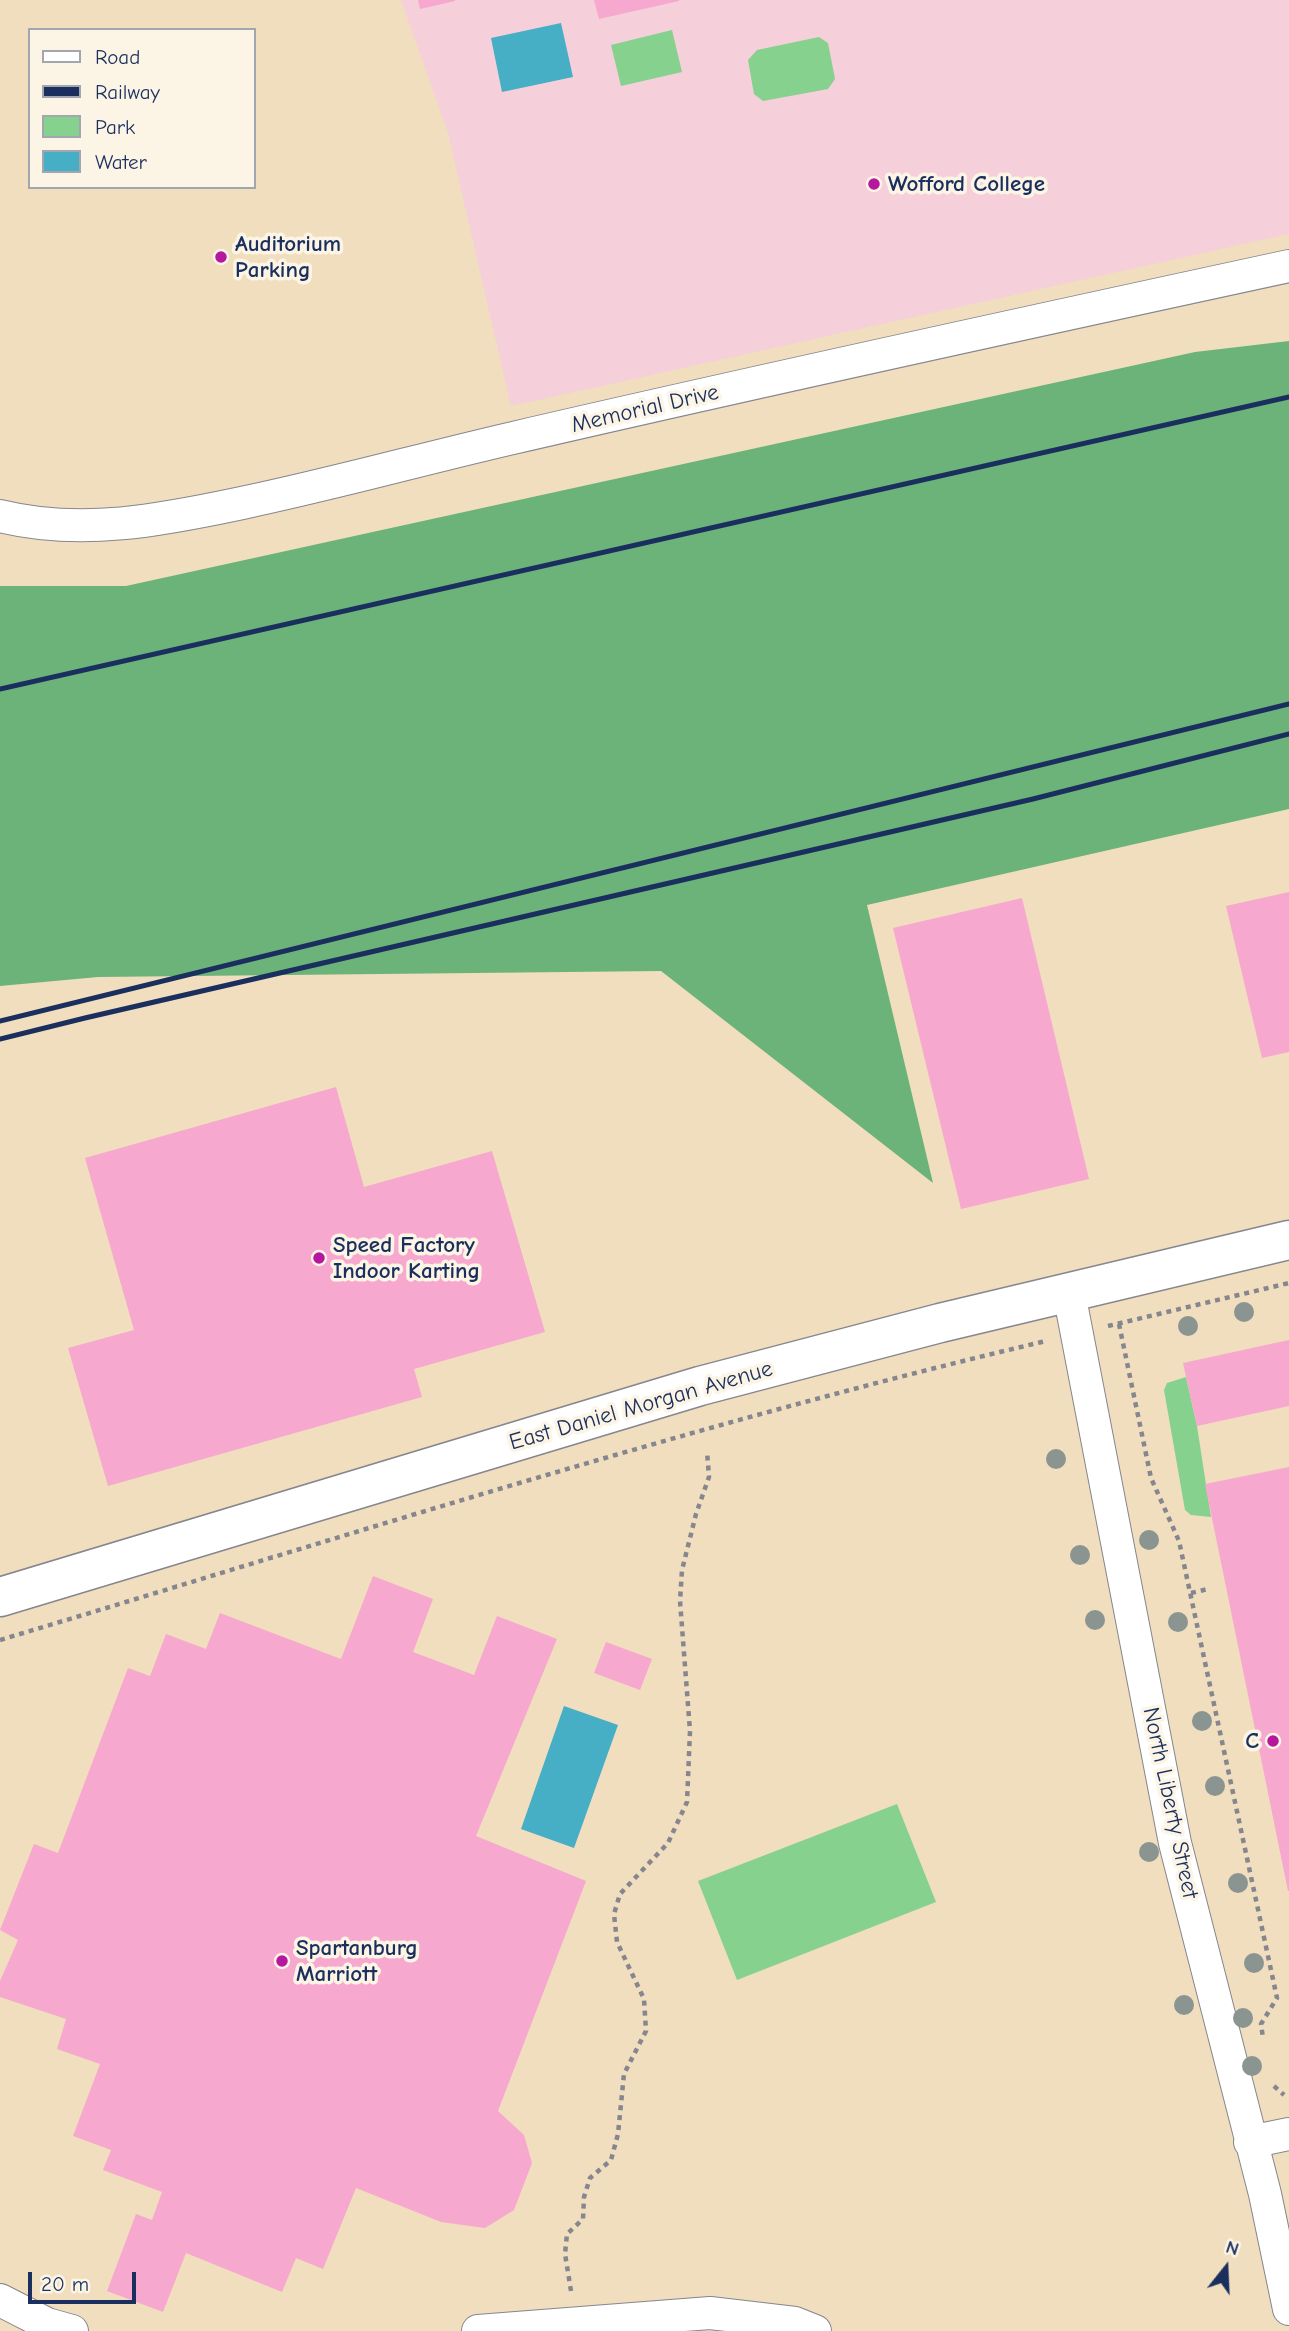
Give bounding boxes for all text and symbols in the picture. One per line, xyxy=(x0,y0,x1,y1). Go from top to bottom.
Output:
legend xyxy=(28,28,256,189)
text: Road xyxy=(95,45,140,69)
text: Railway xyxy=(95,80,160,104)
text: Park xyxy=(95,115,135,139)
text: Water xyxy=(95,150,147,174)
place label: Wofford College xyxy=(888,170,1045,198)
marker: Wofford College xyxy=(866,176,882,192)
place label: Auditorium Parking xyxy=(235,230,341,284)
marker: Auditorium Parking xyxy=(213,249,229,265)
street label: Memorial Drive xyxy=(569,379,721,439)
place label: Speed Factory Indoor Karting xyxy=(333,1231,480,1285)
marker: Speed Factory Indoor Karting xyxy=(311,1250,327,1266)
street label: East Daniel Morgan Avenue xyxy=(506,1355,776,1457)
street label: North Liberty Street xyxy=(1136,1705,1204,1901)
place label: C xyxy=(1245,1727,1259,1755)
marker: C xyxy=(1265,1733,1281,1749)
place label: Spartanburg Marriott xyxy=(296,1934,418,1988)
marker: Spartanburg Marriott xyxy=(274,1953,290,1969)
north arrow xyxy=(1191,2233,1261,2303)
text: N xyxy=(1223,2236,1242,2260)
scale bar xyxy=(32,2258,140,2302)
text: 20 m xyxy=(41,2272,89,2296)

